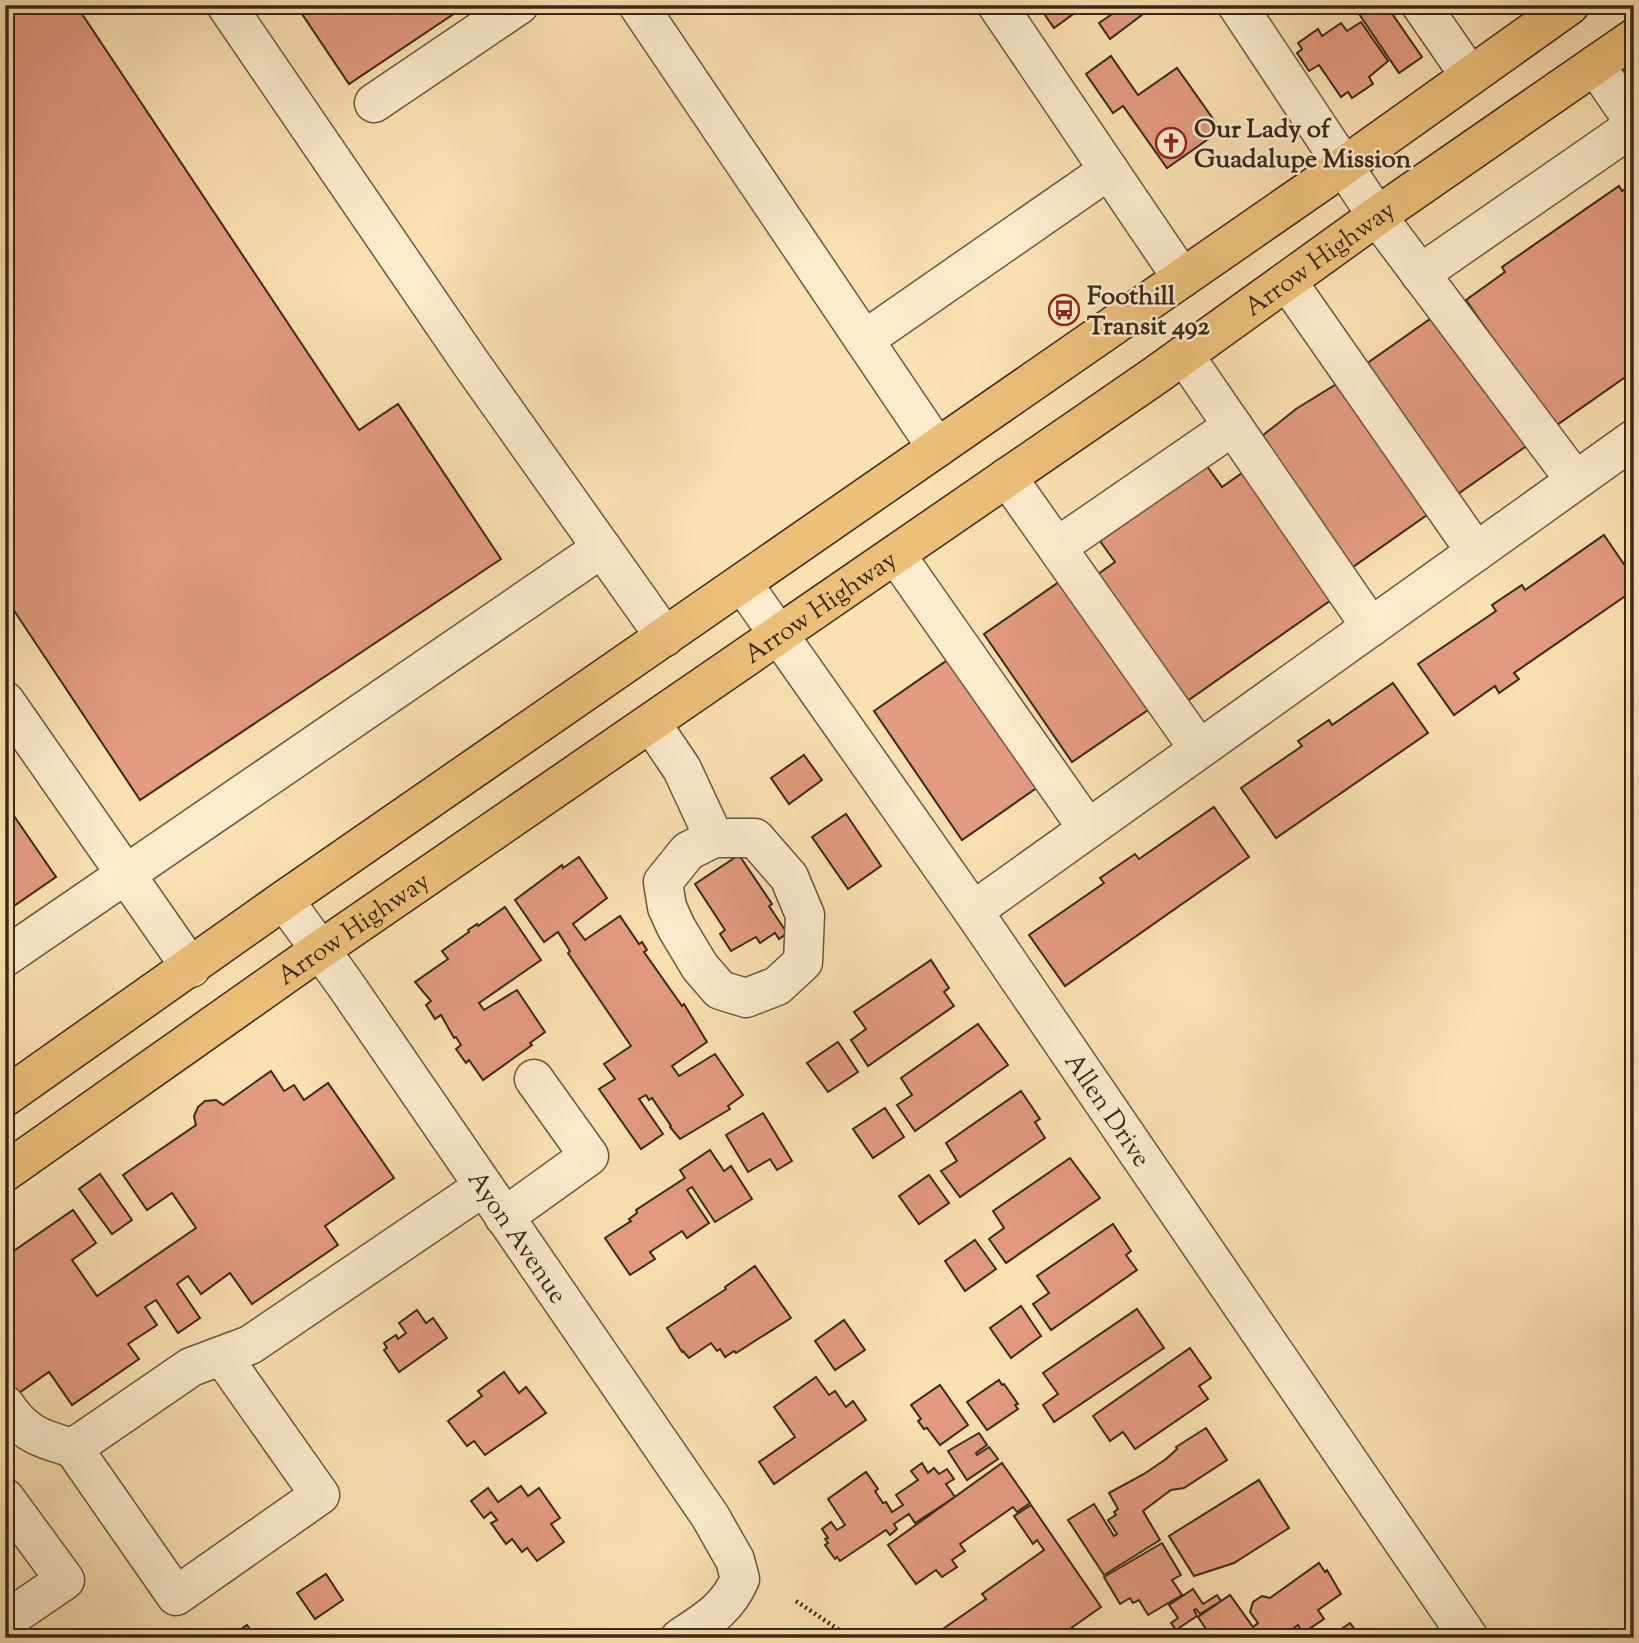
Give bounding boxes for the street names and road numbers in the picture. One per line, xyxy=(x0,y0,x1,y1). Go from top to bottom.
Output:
street label: Arrow Highway xyxy=(1237,193,1404,327)
street label: Arrow Highway xyxy=(737,543,905,674)
street label: Arrow Highway xyxy=(270,864,438,996)
street label: Allen Drive xyxy=(1054,1046,1159,1175)
street label: Ayon Avenue xyxy=(457,1164,575,1312)

